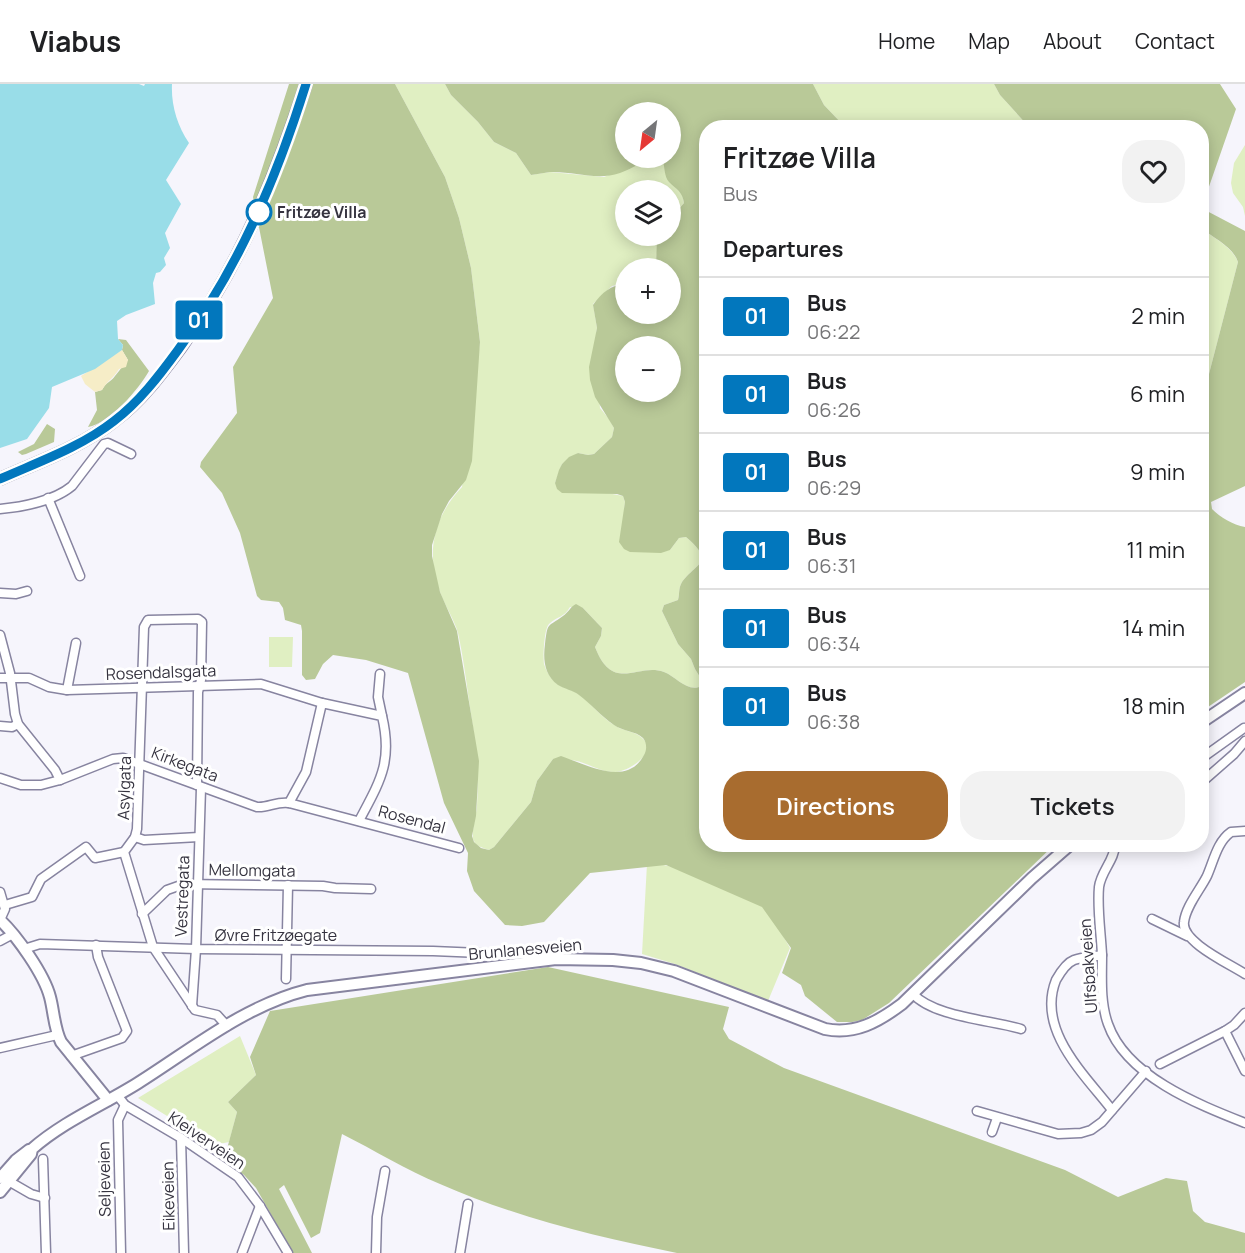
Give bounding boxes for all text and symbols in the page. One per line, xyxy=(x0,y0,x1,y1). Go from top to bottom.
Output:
text: Viabus xyxy=(30,22,121,60)
text: Home xyxy=(878,27,935,55)
text: Map xyxy=(968,27,1010,55)
text: About xyxy=(1043,27,1102,55)
text: Contact xyxy=(1135,27,1215,55)
north arrow xyxy=(615,102,681,168)
map controls xyxy=(615,102,681,402)
text: Fritzøe Villa xyxy=(723,138,876,176)
button: heart xyxy=(1122,140,1185,203)
button: layers xyxy=(615,180,681,246)
text: Bus xyxy=(723,180,758,207)
marker: Fritzøe Villa xyxy=(246,199,272,225)
place label: Fritzøe Villa xyxy=(277,201,366,223)
text: Departures xyxy=(723,234,843,264)
button: + xyxy=(615,258,681,324)
text: Bus xyxy=(807,288,847,318)
line badge: 01 xyxy=(172,300,226,340)
text: 2 min xyxy=(1131,301,1185,331)
text: 01 xyxy=(744,302,768,330)
text: 01 xyxy=(187,306,211,334)
text: 06:22 xyxy=(807,318,860,345)
button: − xyxy=(615,336,681,402)
text: Bus xyxy=(807,366,847,396)
text: 6 min xyxy=(1130,379,1185,409)
text: 01 xyxy=(744,380,768,408)
text: 06:26 xyxy=(807,396,861,423)
text: Bus xyxy=(807,444,847,474)
text: 9 min xyxy=(1130,457,1185,487)
text: 01 xyxy=(744,458,768,486)
text: 06:29 xyxy=(807,474,861,501)
text: Bus xyxy=(807,522,847,552)
text: 11 min xyxy=(1127,535,1185,565)
text: 01 xyxy=(744,536,768,564)
text: 06:31 xyxy=(807,552,856,579)
text: Bus xyxy=(807,600,847,630)
text: 14 min xyxy=(1122,613,1185,643)
text: 01 xyxy=(744,614,768,642)
text: 06:34 xyxy=(807,630,860,657)
street label: Rosendalsgata xyxy=(105,659,217,685)
text: Bus xyxy=(807,678,847,708)
text: 18 min xyxy=(1122,691,1185,721)
text: 01 xyxy=(744,692,768,720)
text: 06:38 xyxy=(807,708,860,735)
street label: Kirkegata xyxy=(148,741,222,787)
street label: Asylgata xyxy=(112,756,136,820)
button: Directions xyxy=(723,771,948,840)
button: Tickets xyxy=(960,771,1185,840)
street label: Rosendal xyxy=(376,800,448,838)
street label: Vestregata xyxy=(170,855,194,937)
street label: Mellomgata xyxy=(208,858,296,882)
street label: Ulfsbakveien xyxy=(1074,918,1102,1014)
street label: Øvre Fritzøegate xyxy=(215,924,337,946)
street label: Brunlanesveien xyxy=(467,933,583,965)
street label: Kleiverveien xyxy=(164,1106,250,1174)
street label: Seljeveien xyxy=(92,1141,116,1217)
street label: Eikeveien xyxy=(156,1161,180,1231)

